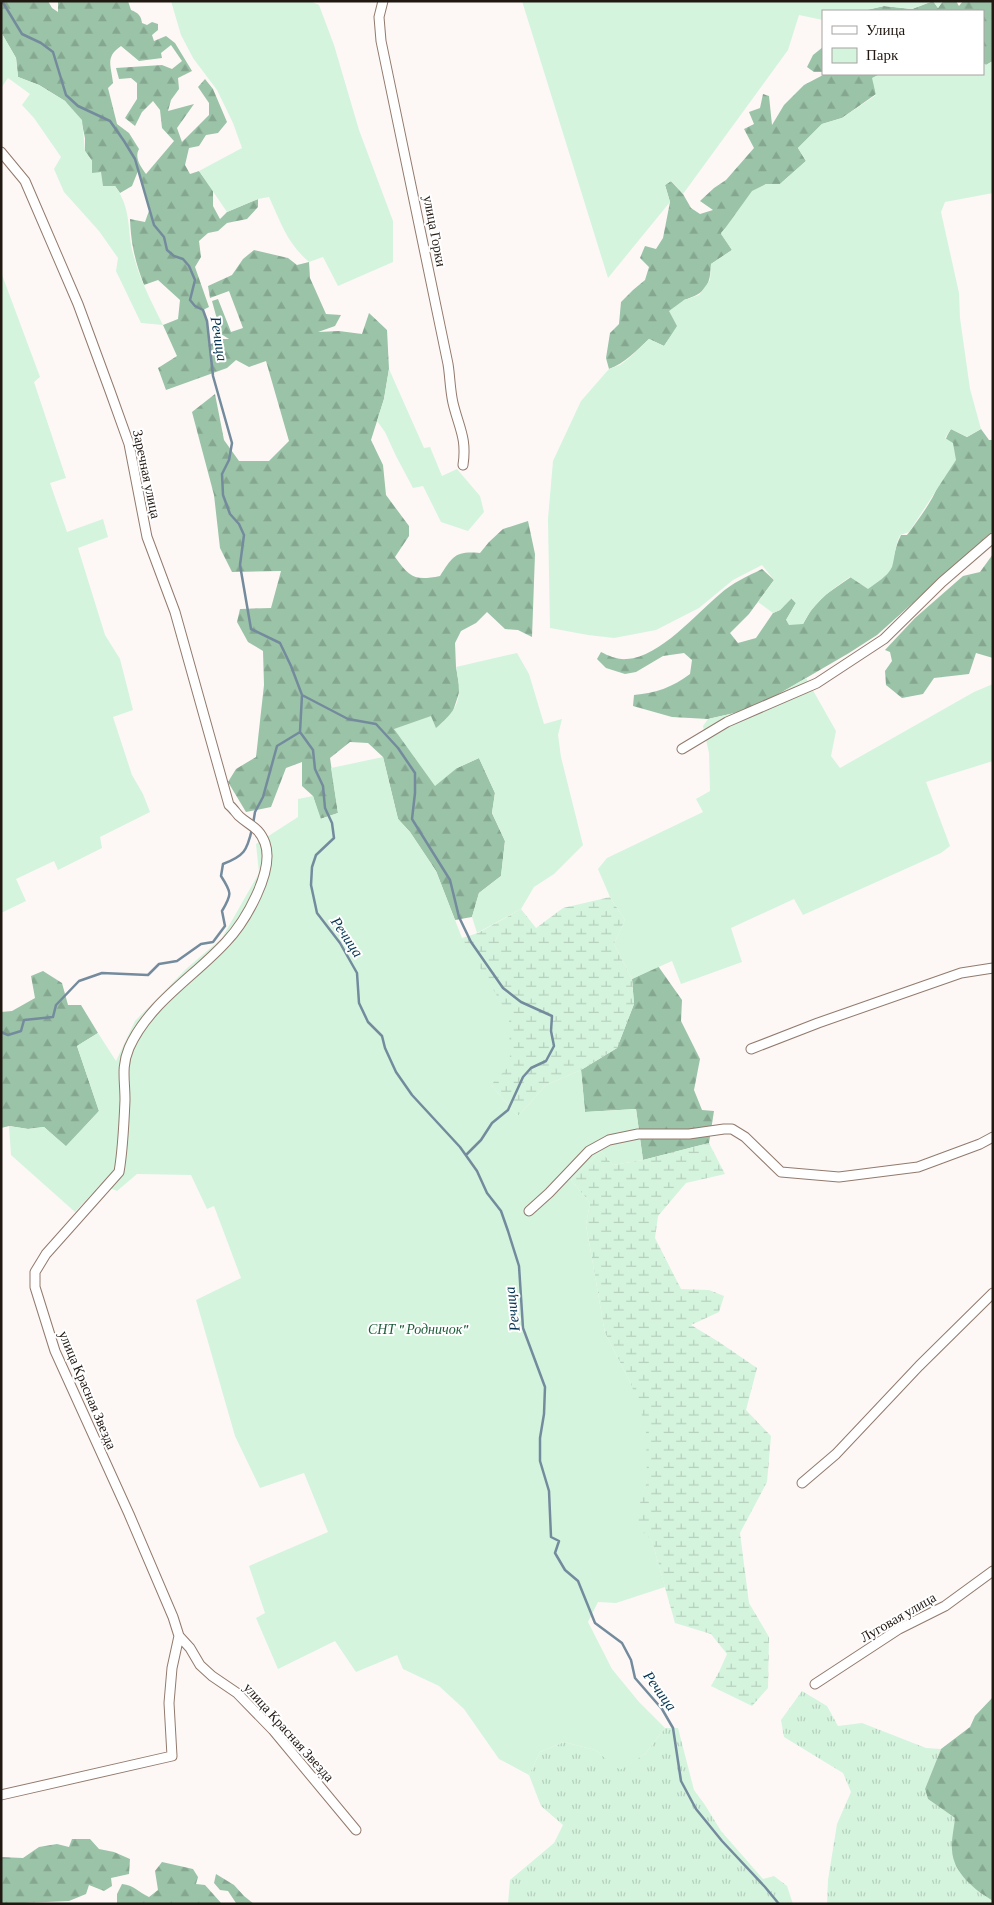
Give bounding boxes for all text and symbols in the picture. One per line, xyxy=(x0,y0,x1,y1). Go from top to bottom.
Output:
legend xyxy=(822,10,984,75)
text: Улица xyxy=(866,22,905,38)
text: Парк xyxy=(866,47,899,63)
street label: улица Горки xyxy=(420,194,450,269)
water label: Речица xyxy=(207,315,230,362)
street label: Заречная улица xyxy=(130,428,164,521)
water label: Речица xyxy=(327,913,366,960)
water label: Речица xyxy=(501,1286,523,1333)
park label: СНТ " Родничок" xyxy=(368,1321,469,1337)
street label: улица Красная Звезда xyxy=(56,1328,121,1452)
street label: Луговая улица xyxy=(857,1588,939,1645)
water label: Речица xyxy=(640,1667,680,1714)
street label: улица Красная Звезда xyxy=(240,1679,338,1785)

